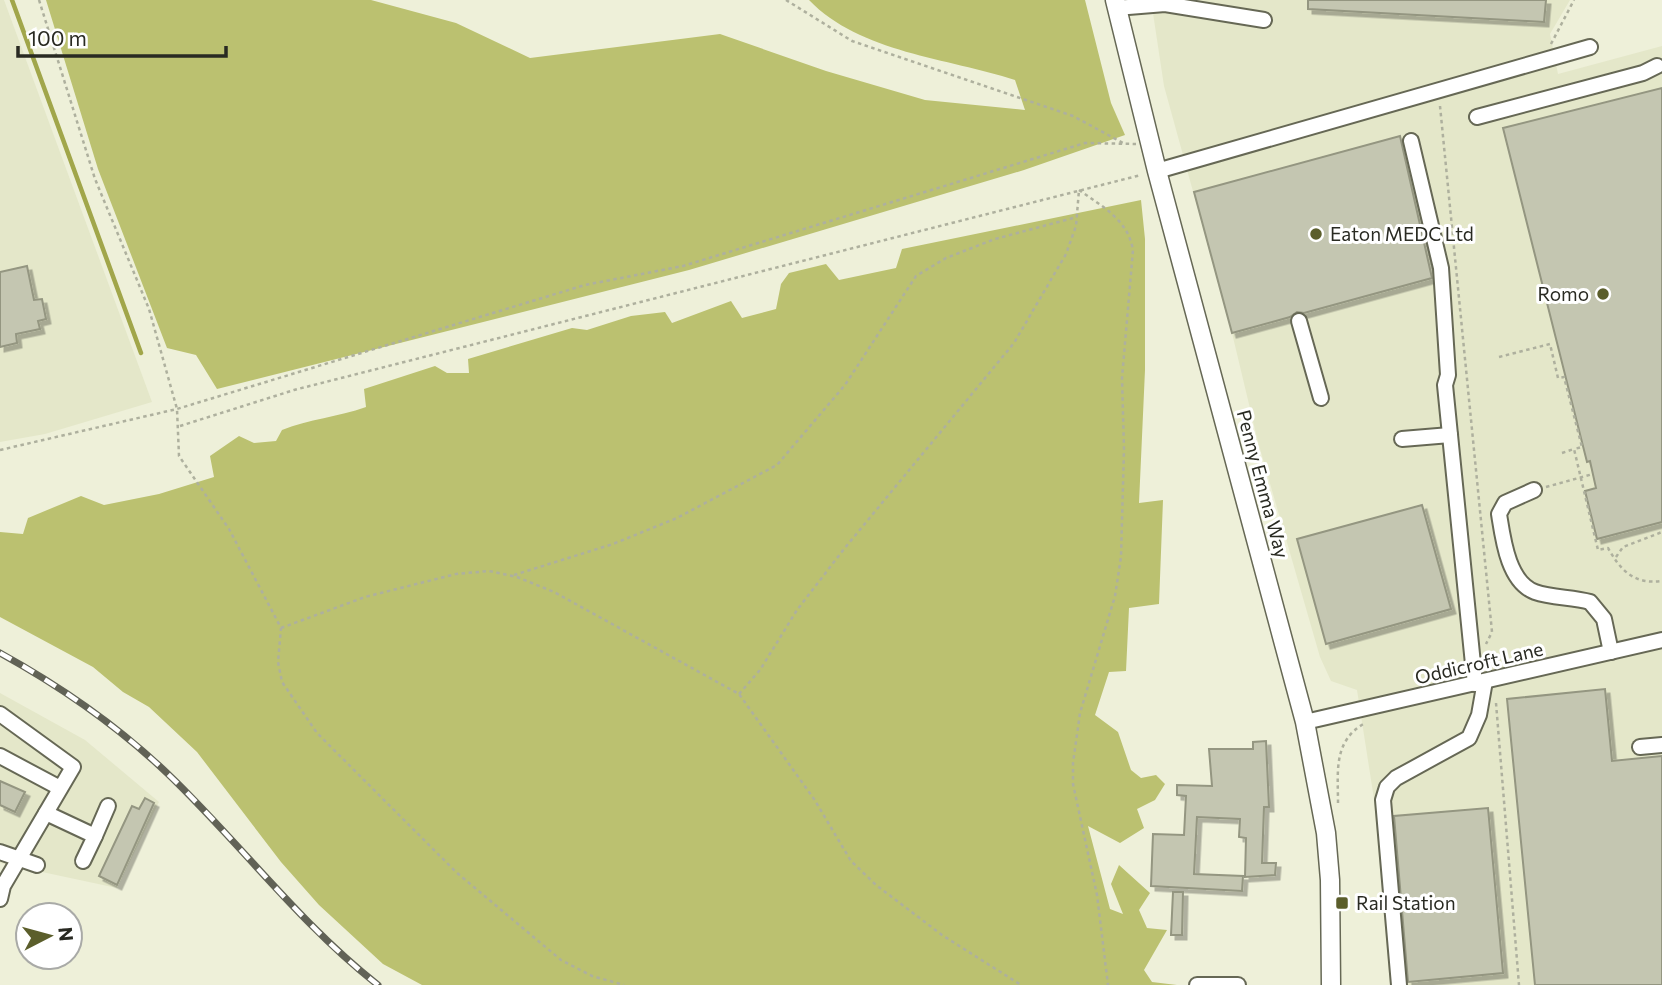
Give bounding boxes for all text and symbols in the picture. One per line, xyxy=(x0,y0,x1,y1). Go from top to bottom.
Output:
scale bar xyxy=(18,14,226,58)
text: 100 m xyxy=(28,25,87,50)
place label: Eaton MEDC Ltd xyxy=(1330,222,1474,245)
marker: Eaton MEDC Ltd xyxy=(1308,226,1324,242)
place label: Romo xyxy=(1538,282,1589,305)
marker: Romo xyxy=(1595,286,1611,302)
street label: Penny Emma Way xyxy=(1233,407,1294,561)
street label: Oddicroft Lane xyxy=(1413,637,1545,688)
place label: Rail Station xyxy=(1356,891,1456,914)
marker: Rail Station xyxy=(1334,895,1350,911)
north arrow xyxy=(14,901,84,971)
text: N xyxy=(54,926,79,942)

